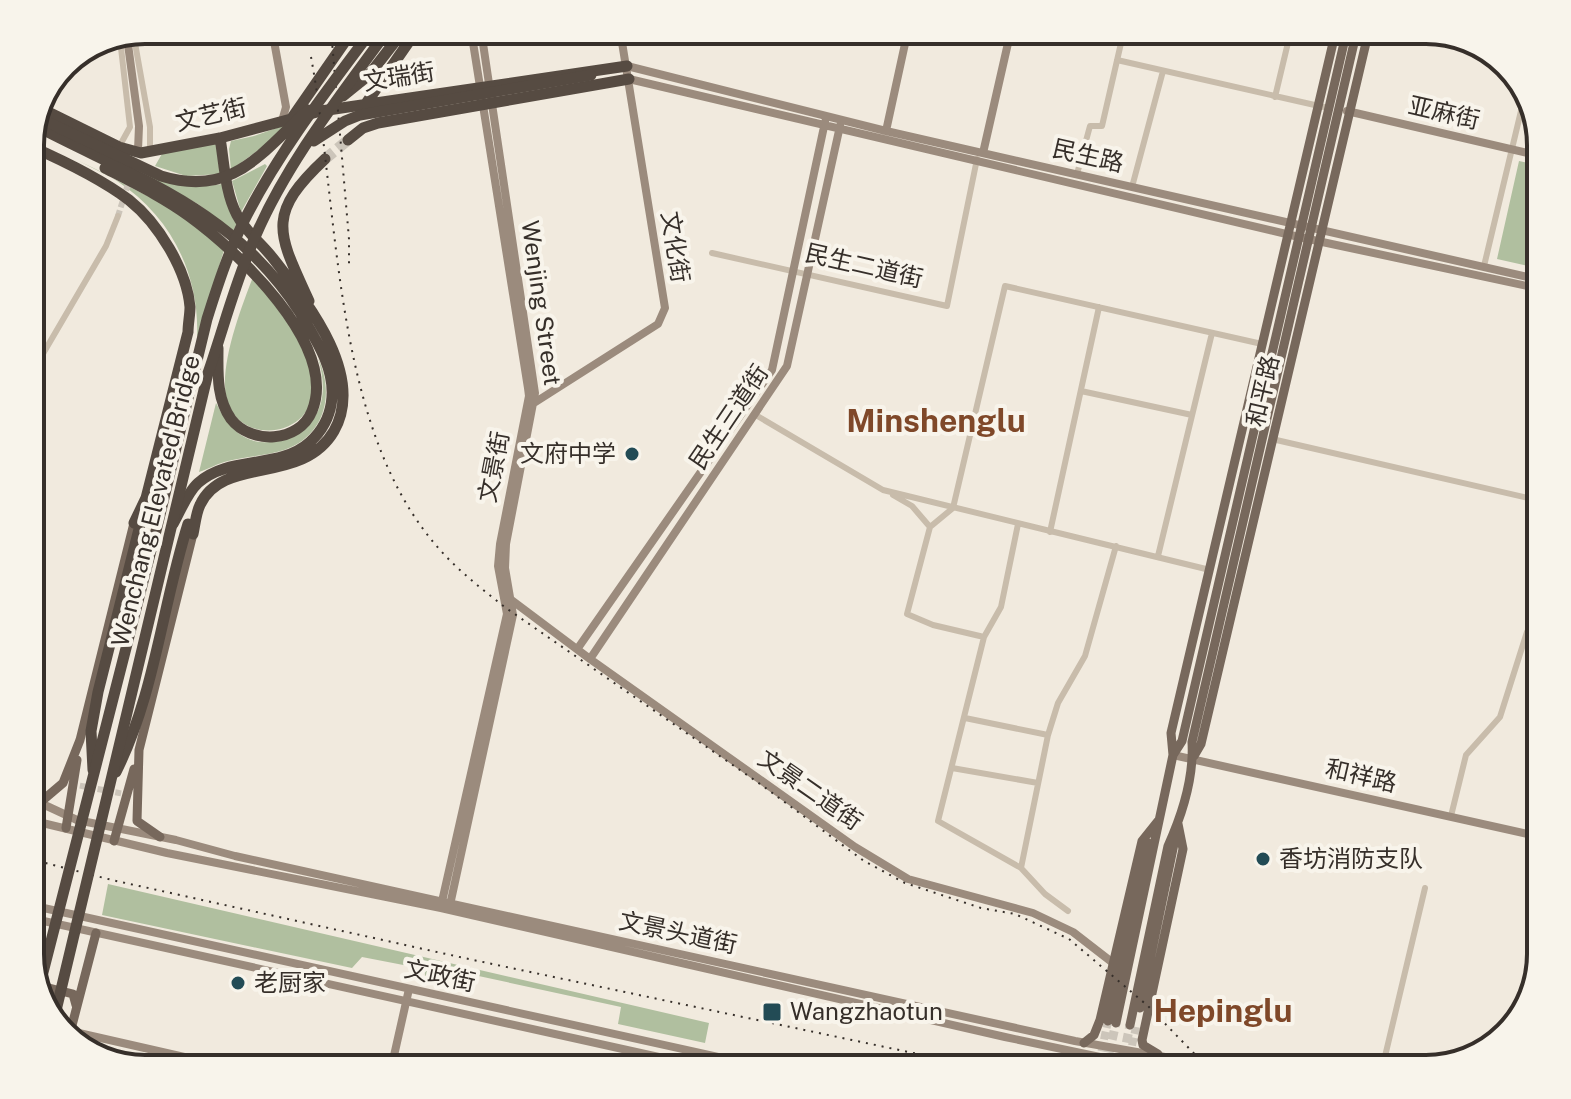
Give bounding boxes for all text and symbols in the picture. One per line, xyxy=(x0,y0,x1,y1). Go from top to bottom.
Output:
street label: 文瑞街 xyxy=(361,57,437,95)
street label: 亚麻街 xyxy=(1406,90,1482,134)
street label: 文艺街 xyxy=(173,92,249,136)
street label: 民生路 xyxy=(1050,133,1126,177)
street label: 文化街 xyxy=(657,209,695,285)
street label: Wenjing Street xyxy=(517,218,567,387)
street label: 民生二道街 xyxy=(803,238,926,292)
street label: Wenchang Elevated Bridge xyxy=(105,352,205,649)
street label: 和平路 xyxy=(1240,353,1284,429)
street label: 民生三道街 xyxy=(683,359,773,474)
district label: Minshenglu xyxy=(846,402,1026,439)
street label: 文景街 xyxy=(472,429,514,505)
place label: 文府中学 xyxy=(520,439,616,467)
marker: 文府中学 xyxy=(623,445,641,463)
street label: 文景二道街 xyxy=(753,743,868,835)
street label: 和祥路 xyxy=(1323,753,1399,797)
place label: 香坊消防支队 xyxy=(1279,844,1423,872)
marker: 香坊消防支队 xyxy=(1254,850,1272,868)
street label: 文景头道街 xyxy=(617,906,740,958)
street label: 文政街 xyxy=(402,954,478,996)
place label: 老厨家 xyxy=(254,968,326,996)
marker: 老厨家 xyxy=(229,974,247,992)
district label: Hepinglu xyxy=(1153,992,1293,1029)
place label: Wangzhaotun xyxy=(790,997,943,1025)
marker: Wangzhaotun xyxy=(761,1001,783,1023)

